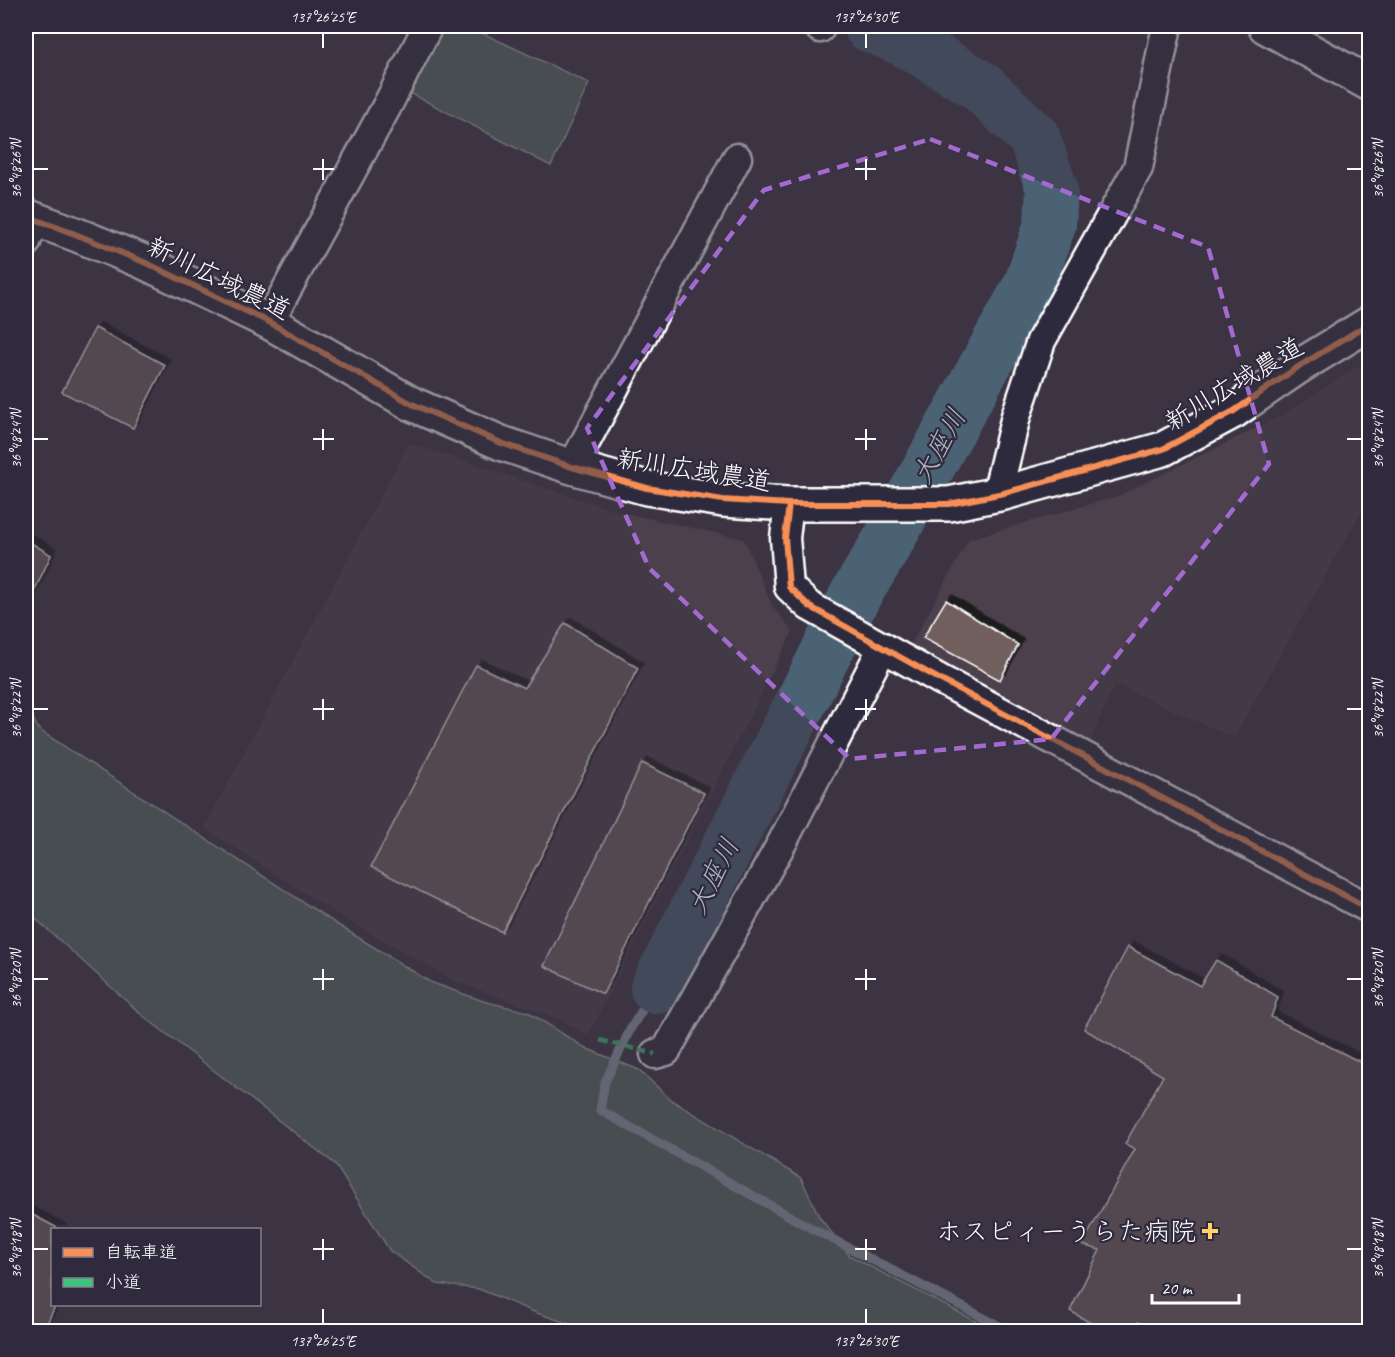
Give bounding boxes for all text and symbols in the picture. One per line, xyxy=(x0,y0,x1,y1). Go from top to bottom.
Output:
text: 137°26'25"E xyxy=(291,8,357,27)
text: 137°26'30"E xyxy=(834,8,900,27)
text: 36°48'26"N xyxy=(7,136,26,199)
text: 36°48'26"N xyxy=(1369,136,1388,199)
street label: 新川広域農道 xyxy=(142,229,296,327)
street label: 新川広域農道 xyxy=(1159,330,1309,438)
water label: 大座川 xyxy=(904,402,974,490)
text: 36°48'24"N xyxy=(7,406,26,469)
text: 36°48'24"N xyxy=(1369,406,1388,469)
street label: 新川広域農道 xyxy=(614,442,774,498)
text: 36°48'22"N xyxy=(7,676,26,739)
text: 36°48'22"N xyxy=(1369,676,1388,739)
water label: 大座川 xyxy=(679,832,747,920)
text: 36°48'20"N xyxy=(7,946,26,1009)
text: 36°48'20"N xyxy=(1369,946,1388,1009)
place label: ホスピィーうらた病院 xyxy=(936,1215,1196,1248)
text: 36°48'18"N xyxy=(7,1216,26,1279)
text: 36°48'18"N xyxy=(1369,1216,1388,1279)
marker: ホスピィーうらた病院 xyxy=(1201,1222,1219,1240)
legend xyxy=(51,1228,261,1306)
text: 自転車道 xyxy=(105,1241,177,1263)
scale bar xyxy=(1152,1267,1239,1305)
text: 小道 xyxy=(105,1271,141,1293)
text: 20 m xyxy=(1161,1277,1194,1299)
text: 137°26'25"E xyxy=(291,1332,357,1351)
text: 137°26'30"E xyxy=(834,1332,900,1351)

